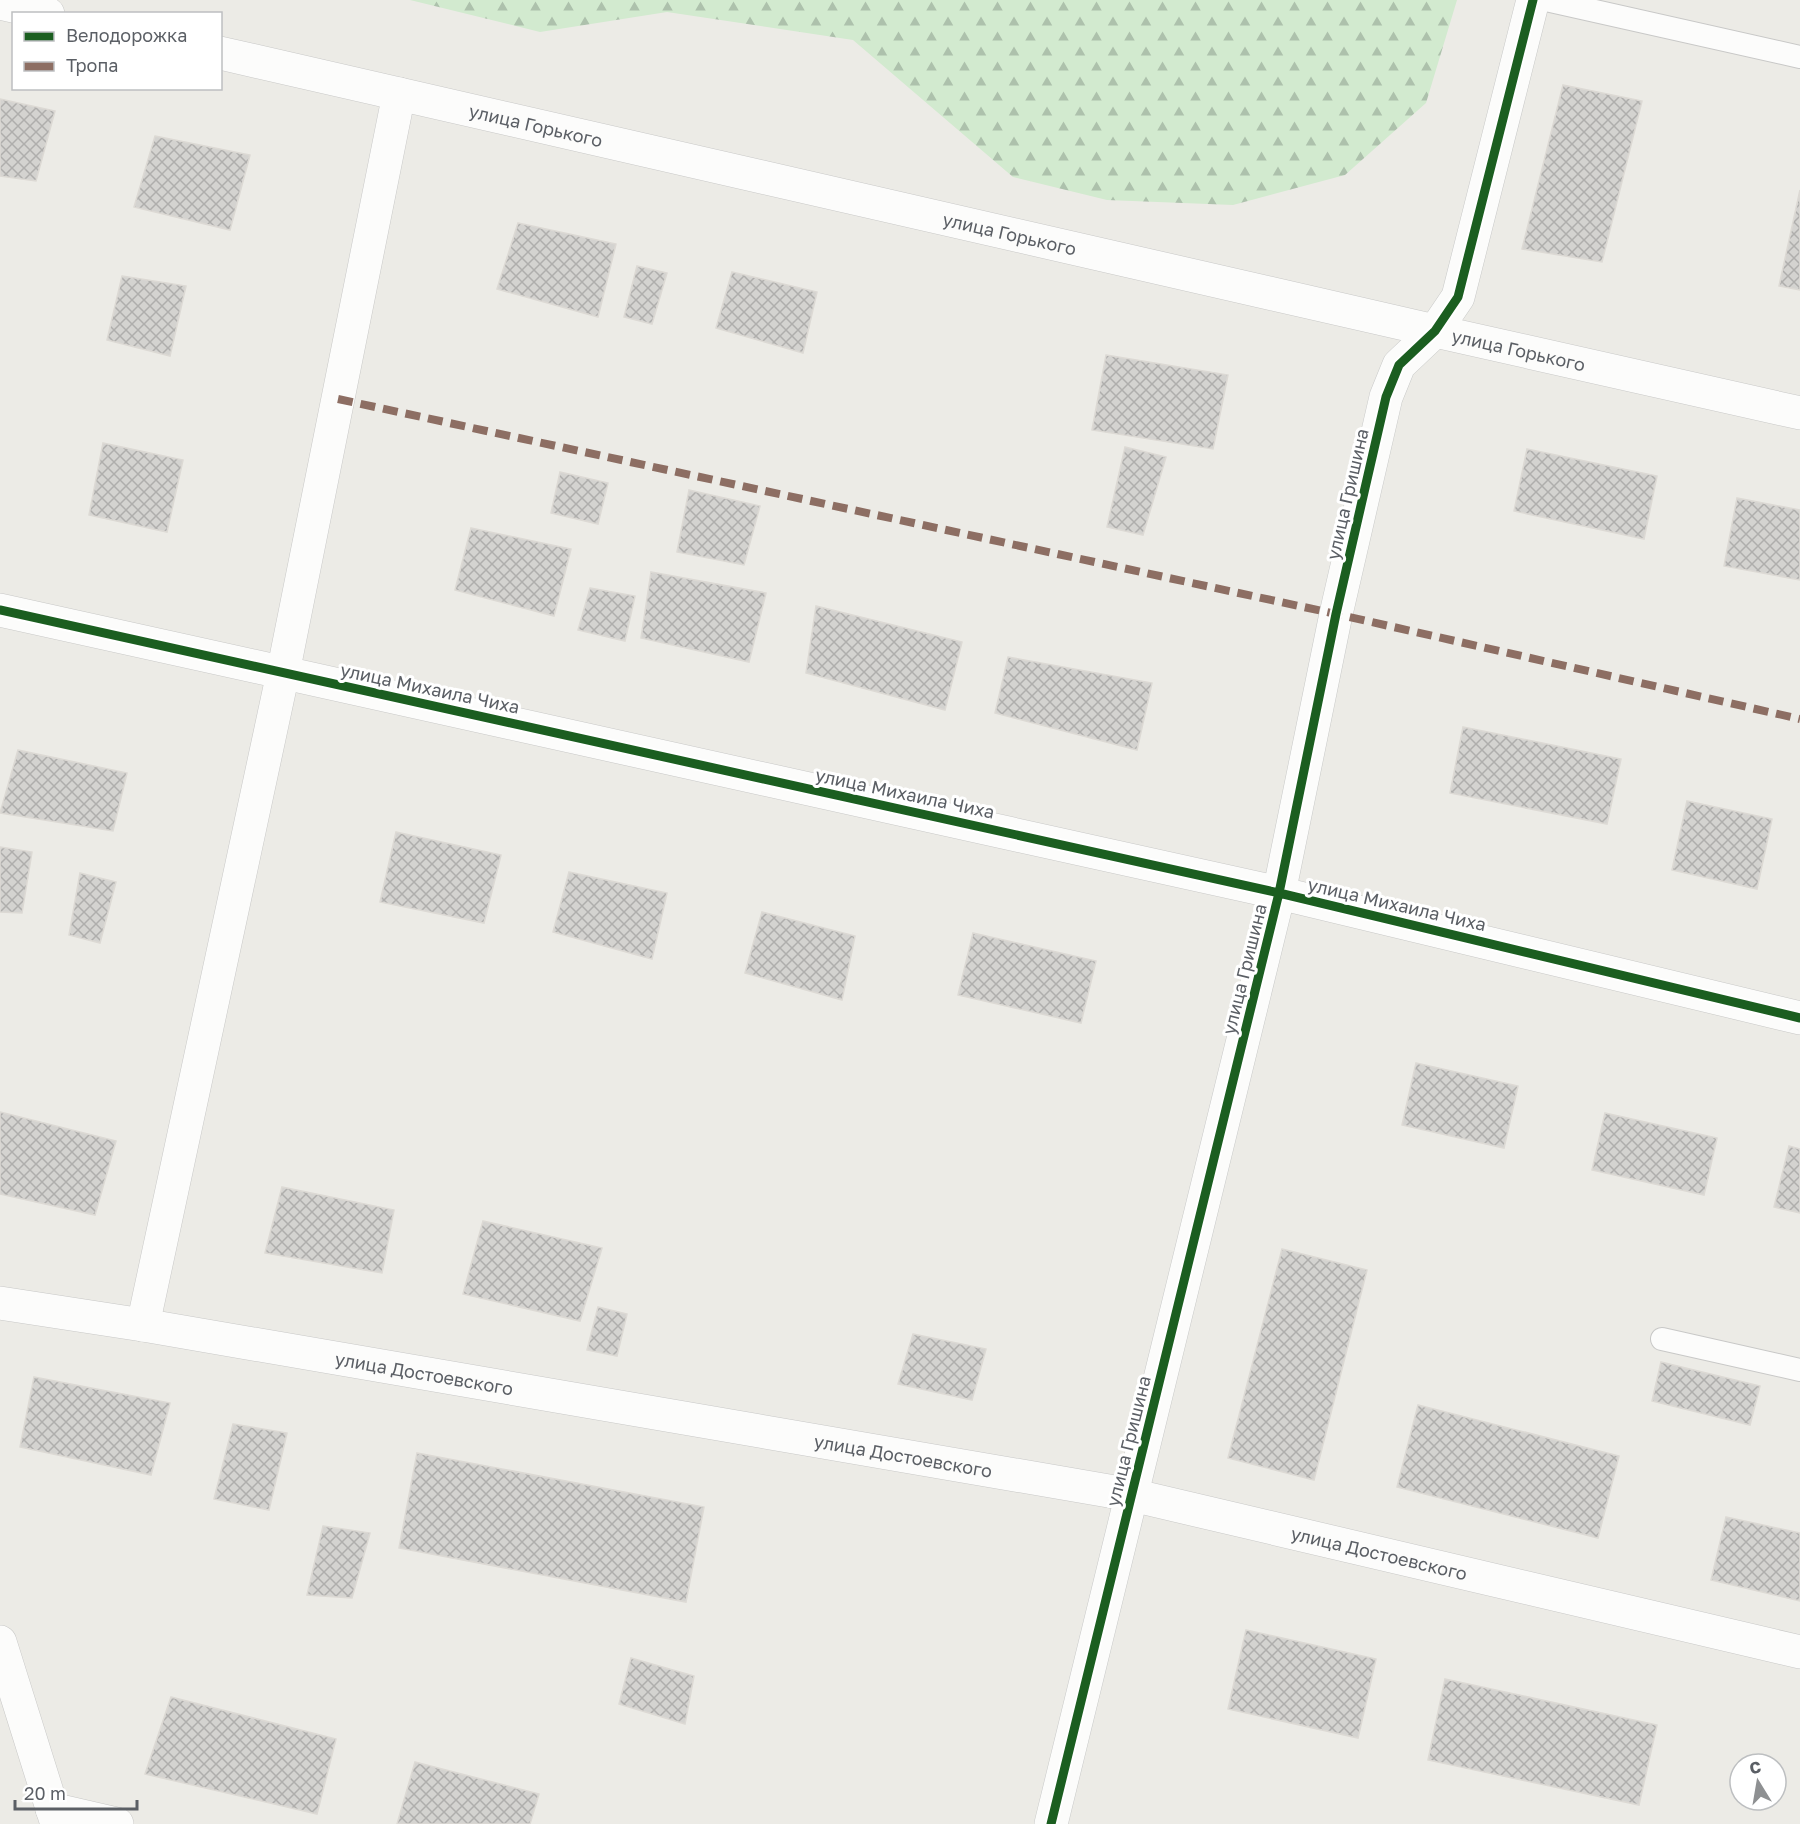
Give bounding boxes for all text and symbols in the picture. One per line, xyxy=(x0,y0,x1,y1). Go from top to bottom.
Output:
legend xyxy=(12,12,222,90)
text: Велодорожка xyxy=(66,24,187,46)
text: Тропа xyxy=(66,54,118,76)
street label: улица Горького xyxy=(467,99,605,151)
street label: улица Горького xyxy=(941,208,1079,260)
street label: улица Горького xyxy=(1450,324,1587,375)
street label: улица Гришина xyxy=(1321,426,1373,562)
street label: улица Михаила Чиха xyxy=(338,658,522,718)
street label: улица Михаила Чиха xyxy=(813,763,997,823)
street label: улица Михаила Чиха xyxy=(1306,873,1488,935)
street label: улица Гришина xyxy=(1217,901,1271,1037)
street label: улица Достоевского xyxy=(333,1347,515,1399)
street label: улица Гришина xyxy=(1101,1373,1155,1509)
street label: улица Достоевского xyxy=(812,1430,994,1482)
street label: улица Достоевского xyxy=(1289,1522,1469,1584)
north arrow xyxy=(1728,1752,1788,1812)
text: С xyxy=(1748,1756,1763,1778)
scale bar xyxy=(15,1773,136,1811)
text: 20 m xyxy=(24,1782,66,1804)

